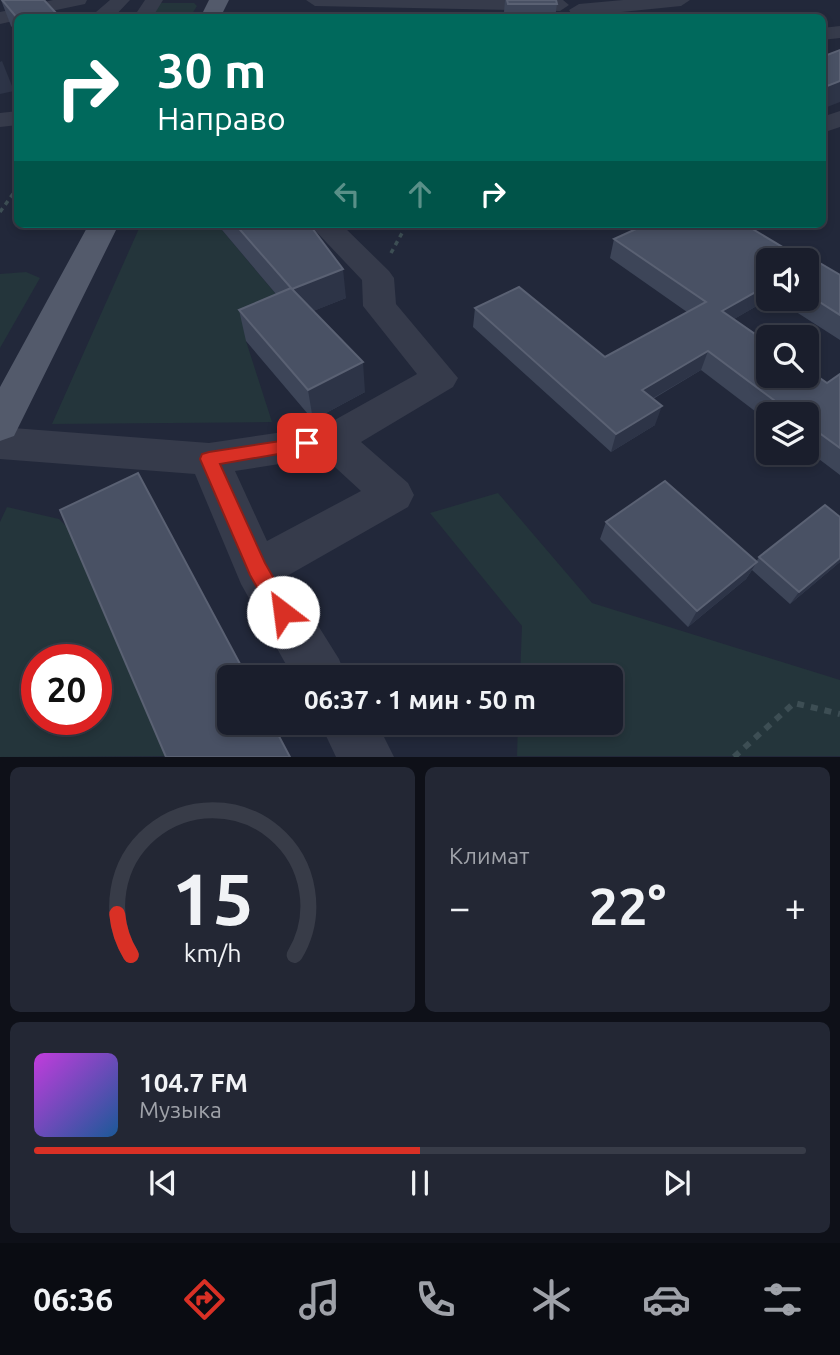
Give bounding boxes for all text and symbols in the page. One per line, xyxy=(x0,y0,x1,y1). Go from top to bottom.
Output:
icon: right xyxy=(42,42,133,133)
text: 30 m xyxy=(157,42,266,97)
text: Направо xyxy=(157,100,286,136)
icon: left xyxy=(328,175,366,213)
icon: ahead xyxy=(401,175,439,213)
icon: right xyxy=(474,175,512,213)
map controls xyxy=(756,248,819,465)
button: sound xyxy=(756,248,819,311)
button: search xyxy=(756,325,819,388)
button: layers xyxy=(756,402,819,465)
pin xyxy=(277,413,337,473)
icon: arrive xyxy=(288,424,326,462)
position arrow xyxy=(246,575,320,649)
speed limit sign: 20 xyxy=(21,644,112,735)
text: 06:37 · 1 мин · 50 m xyxy=(304,685,536,714)
text: Климат xyxy=(449,843,529,868)
text: 15 xyxy=(171,858,254,940)
text: 22° xyxy=(589,877,666,935)
text: − xyxy=(449,886,470,928)
text: + xyxy=(785,886,806,928)
text: km/h xyxy=(184,939,241,967)
text: 104.7 FM xyxy=(139,1068,248,1097)
text: Музыка xyxy=(139,1097,222,1122)
icon: previous xyxy=(144,1164,182,1202)
icon: pause xyxy=(401,1164,439,1202)
icon: next xyxy=(658,1164,696,1202)
icon: directions xyxy=(180,1275,229,1324)
icon: music xyxy=(295,1275,344,1324)
icon: phone xyxy=(411,1275,460,1324)
icon: climate xyxy=(527,1275,576,1324)
icon: car xyxy=(642,1275,691,1324)
icon: filters xyxy=(758,1275,807,1324)
text: 06:36 xyxy=(33,1281,113,1317)

